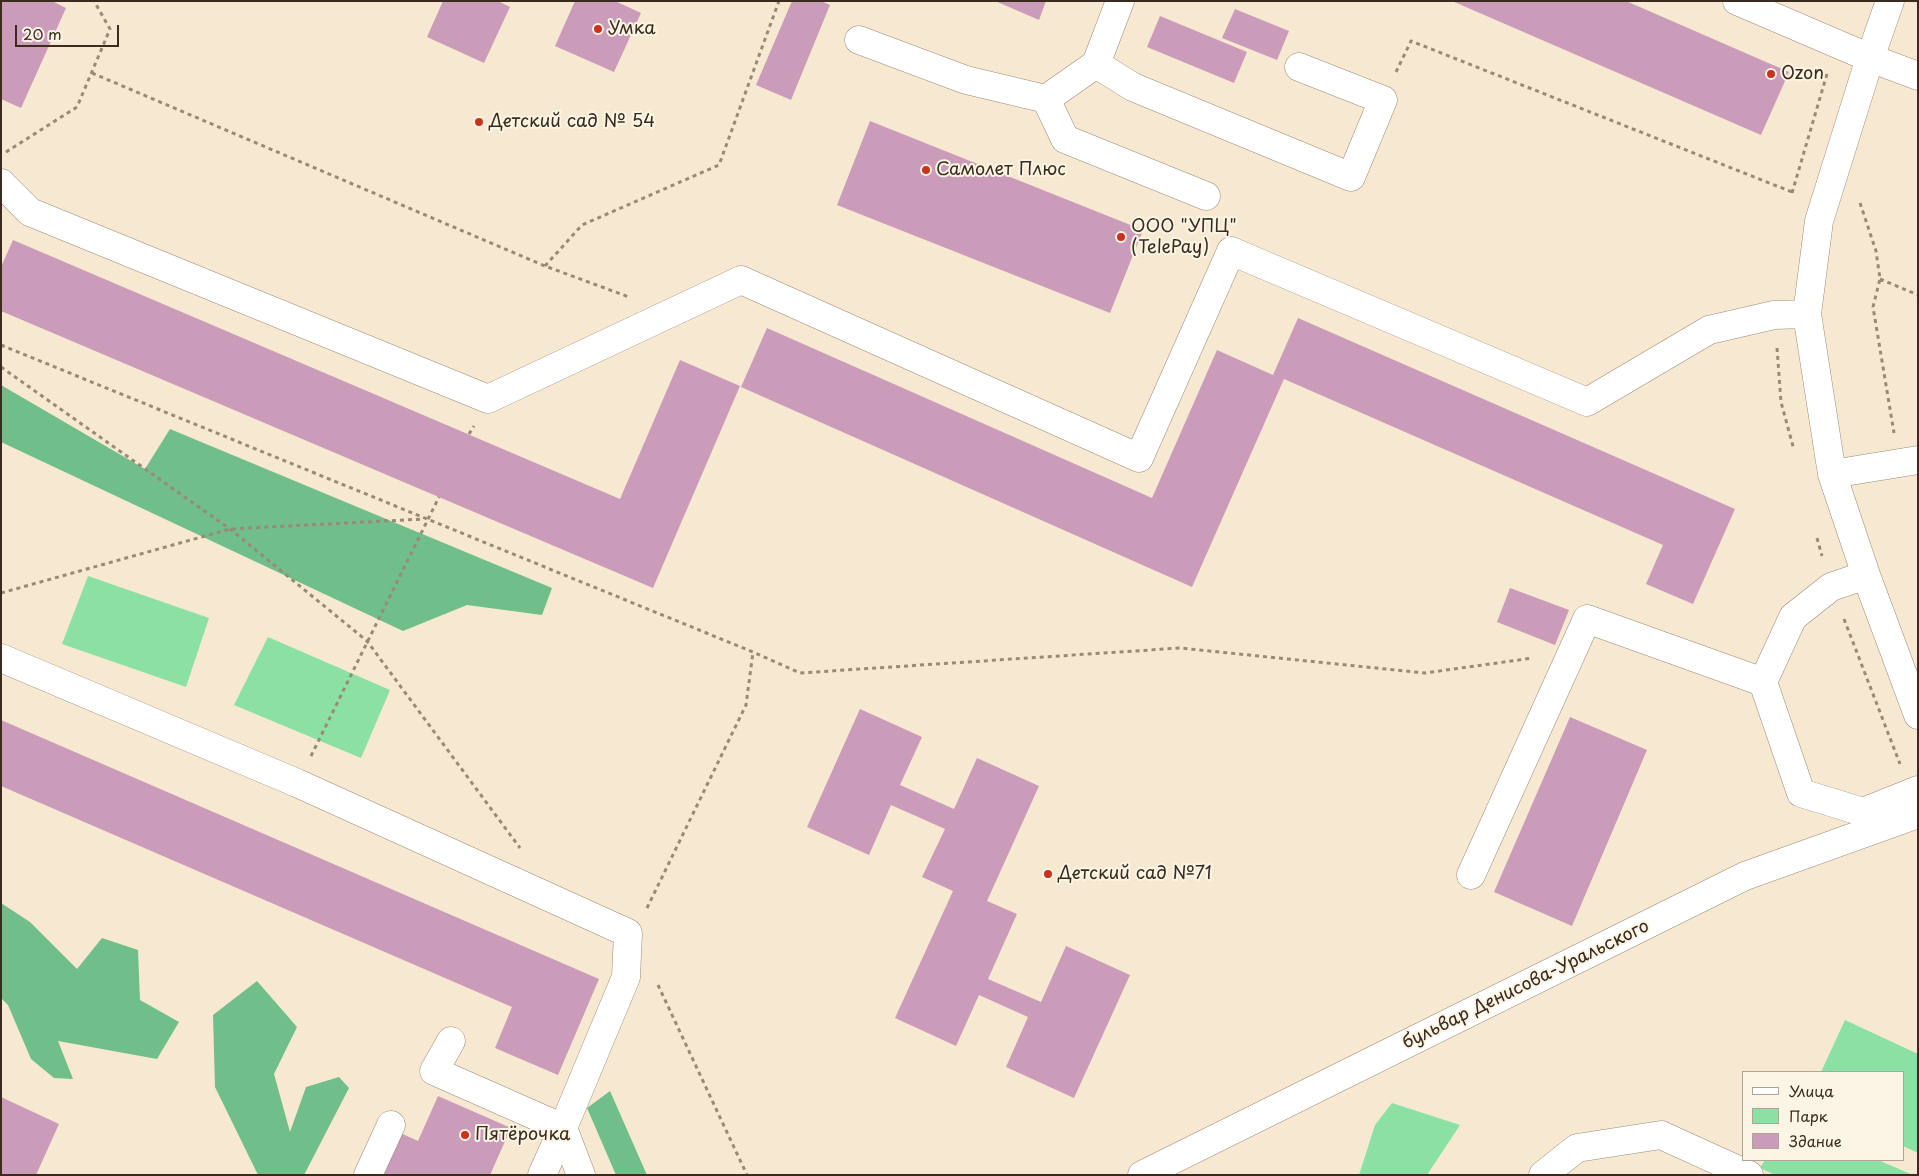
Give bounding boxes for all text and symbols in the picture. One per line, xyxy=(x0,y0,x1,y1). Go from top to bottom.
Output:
scale bar xyxy=(18,15,121,47)
place label: Умка xyxy=(608,18,656,40)
text: 20 m xyxy=(23,22,62,45)
marker: Умка xyxy=(592,23,604,35)
place label: Ozon xyxy=(1781,63,1824,85)
marker: Ozon xyxy=(1765,68,1777,80)
place label: Детский сад № 54 xyxy=(489,111,655,133)
marker: Детский сад № 54 xyxy=(473,116,485,128)
place label: Самолет Плюс xyxy=(936,159,1066,181)
marker: Самолет Плюс xyxy=(920,164,932,176)
place label: ООО "УПЦ" (TelePay) xyxy=(1131,216,1237,258)
marker: ООО "УПЦ" (TelePay) xyxy=(1115,231,1127,243)
place label: Детский сад №71 xyxy=(1058,863,1212,885)
marker: Детский сад №71 xyxy=(1042,868,1054,880)
street label: бульвар Денисова-Уральского xyxy=(1399,916,1653,1054)
legend xyxy=(1742,1071,1904,1161)
text: Улица xyxy=(1789,1079,1834,1102)
text: Парк xyxy=(1789,1104,1828,1127)
place label: Пятёрочка xyxy=(475,1124,570,1146)
marker: Пятёрочка xyxy=(459,1129,471,1141)
text: Здание xyxy=(1789,1129,1842,1152)

